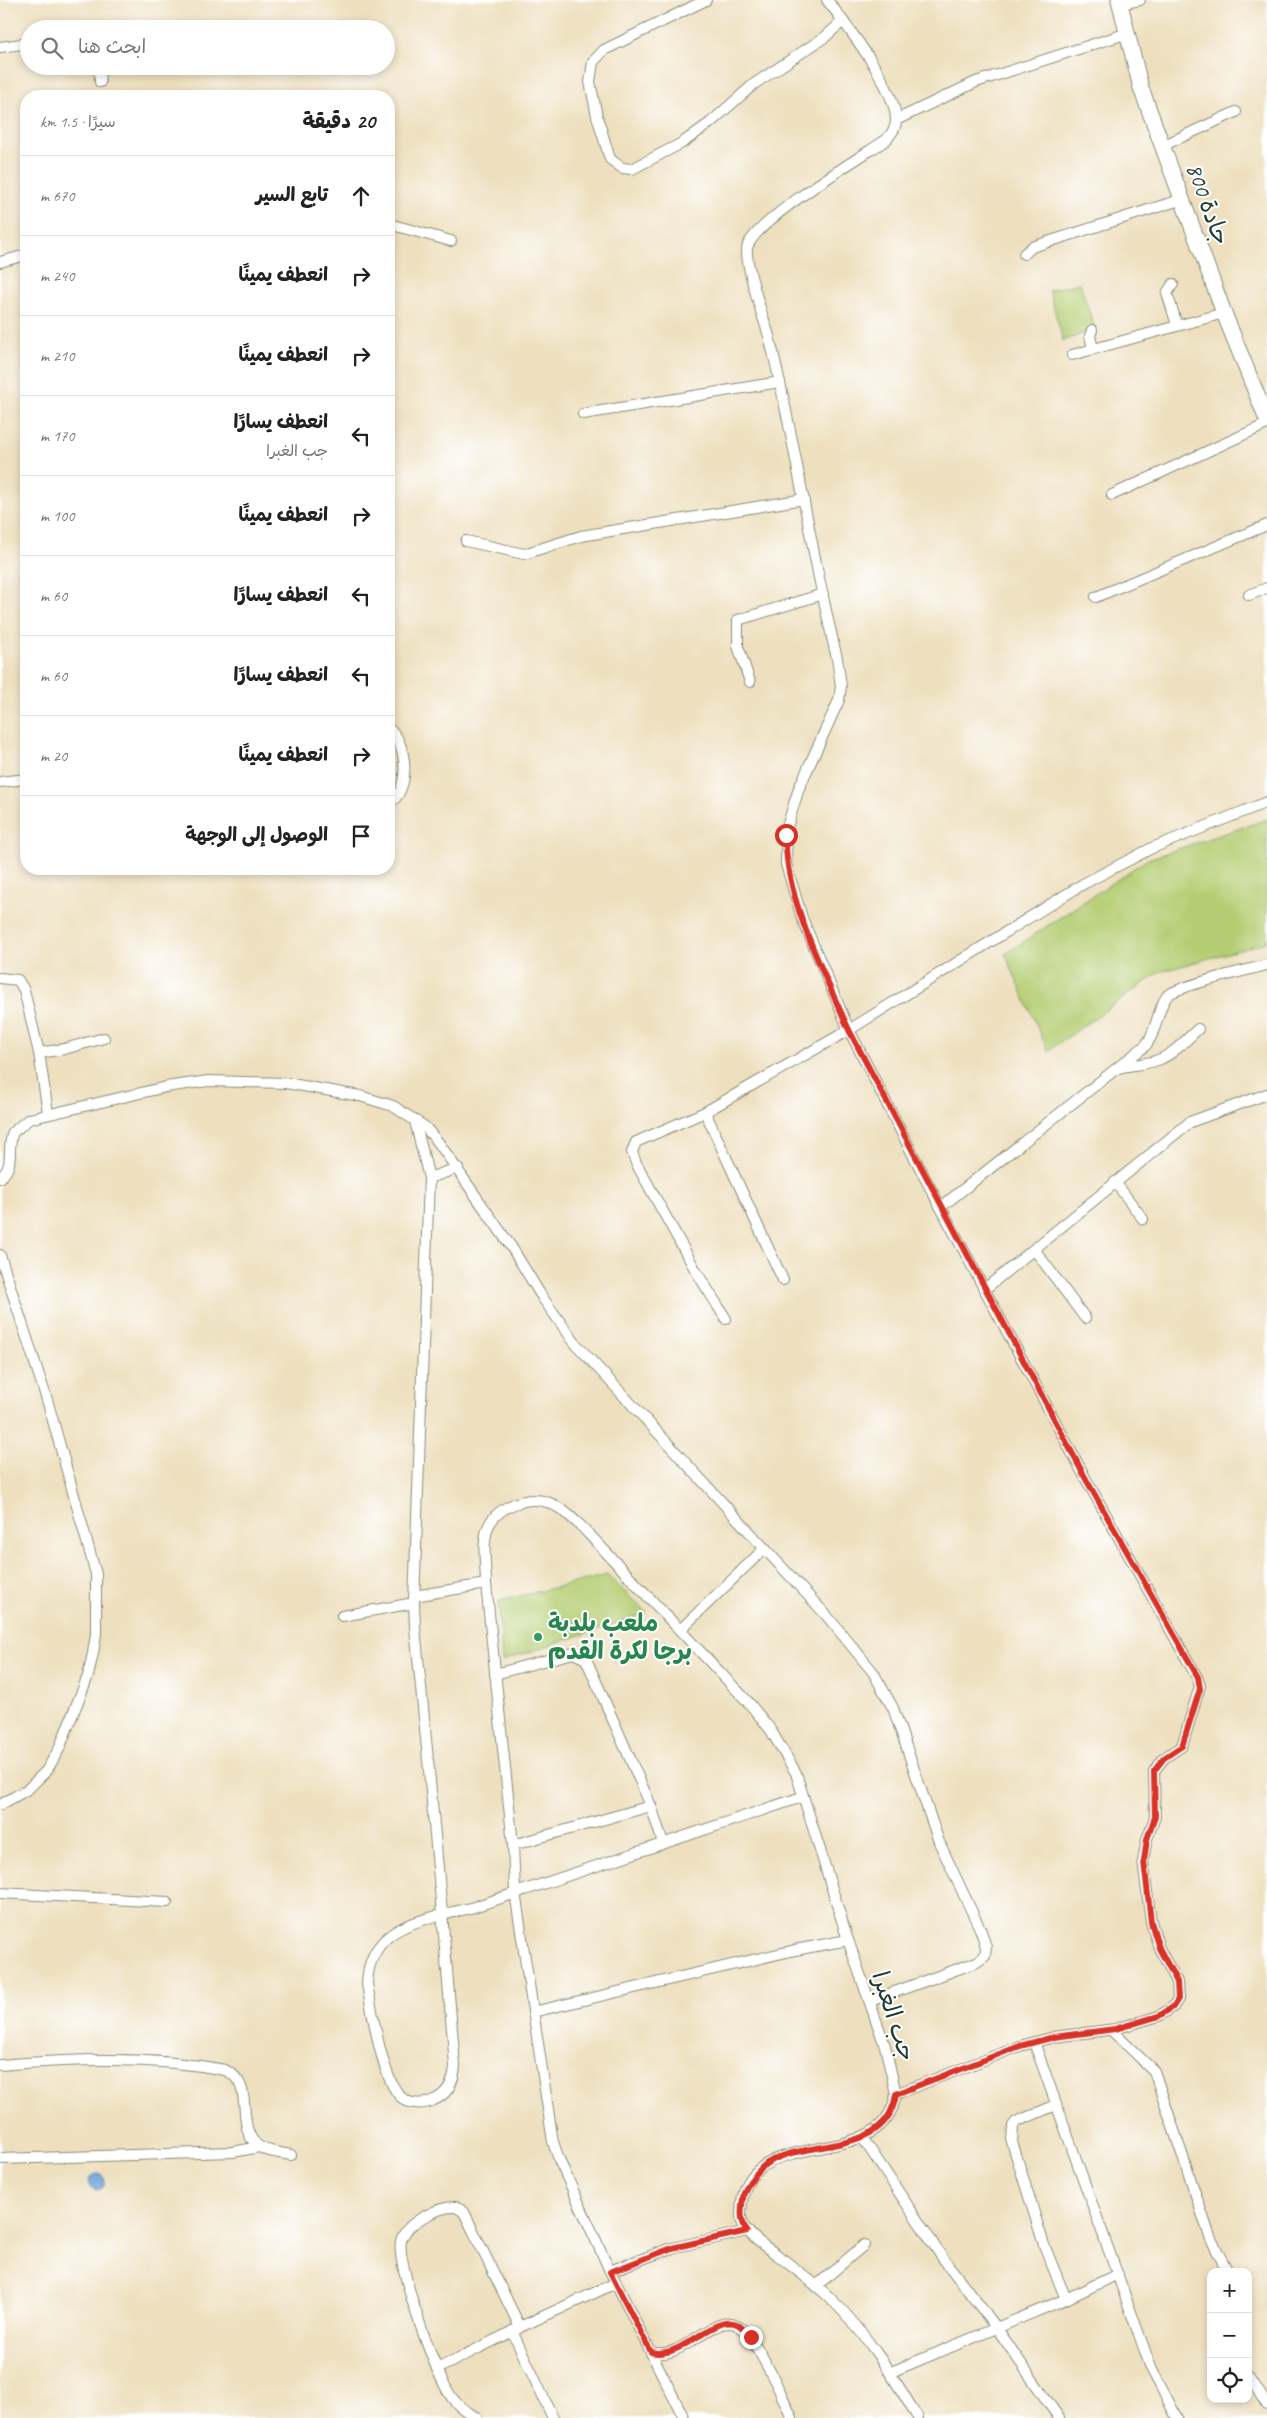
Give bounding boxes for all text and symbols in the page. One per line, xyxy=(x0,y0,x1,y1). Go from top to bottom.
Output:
search box xyxy=(20,20,395,75)
icon: search xyxy=(38,34,66,62)
text: ابحث هنا xyxy=(78,35,146,59)
text: 20 دقيقة xyxy=(303,108,375,134)
text: سيرًا · 1.5 km xyxy=(40,112,116,132)
street label: جادة 800 xyxy=(1179,159,1237,249)
icon: ahead xyxy=(347,182,375,210)
text: تابع السير xyxy=(256,183,328,207)
text: 670 m xyxy=(40,186,74,206)
icon: right xyxy=(347,262,375,290)
text: انعطف يمينًا xyxy=(239,263,328,287)
text: 240 m xyxy=(40,266,74,286)
icon: right xyxy=(347,342,375,370)
text: انعطف يمينًا xyxy=(239,343,328,367)
text: 210 m xyxy=(40,346,74,366)
text: انعطف يسارًا xyxy=(234,410,328,434)
icon: left xyxy=(347,422,375,450)
text: 170 m xyxy=(40,426,74,446)
text: جب الغبرا xyxy=(266,441,328,461)
icon: right xyxy=(347,502,375,530)
text: انعطف يمينًا xyxy=(239,503,328,527)
text: 100 m xyxy=(40,506,74,526)
icon: left xyxy=(347,582,375,610)
text: انعطف يسارًا xyxy=(234,583,328,607)
text: 60 m xyxy=(40,586,67,606)
icon: left xyxy=(347,662,375,690)
text: انعطف يسارًا xyxy=(234,663,328,687)
text: 60 m xyxy=(40,666,67,686)
icon: right xyxy=(347,742,375,770)
text: انعطف يمينًا xyxy=(239,743,328,767)
text: 20 m xyxy=(40,746,67,766)
icon: arrive xyxy=(347,822,375,850)
text: الوصول إلى الوجهة xyxy=(185,823,328,847)
route start xyxy=(775,824,798,847)
place label: ملعب بلدبة برجا لكرة القدم xyxy=(548,1608,692,1669)
marker: ملعب بلدبة برجا لكرة القدم xyxy=(532,1631,544,1643)
street label: جب الغبرا xyxy=(865,1967,923,2065)
map controls xyxy=(1207,2268,1252,2403)
button: + xyxy=(1207,2268,1252,2313)
button: − xyxy=(1207,2313,1252,2358)
route end xyxy=(740,2326,763,2349)
button: locate xyxy=(1207,2358,1252,2403)

